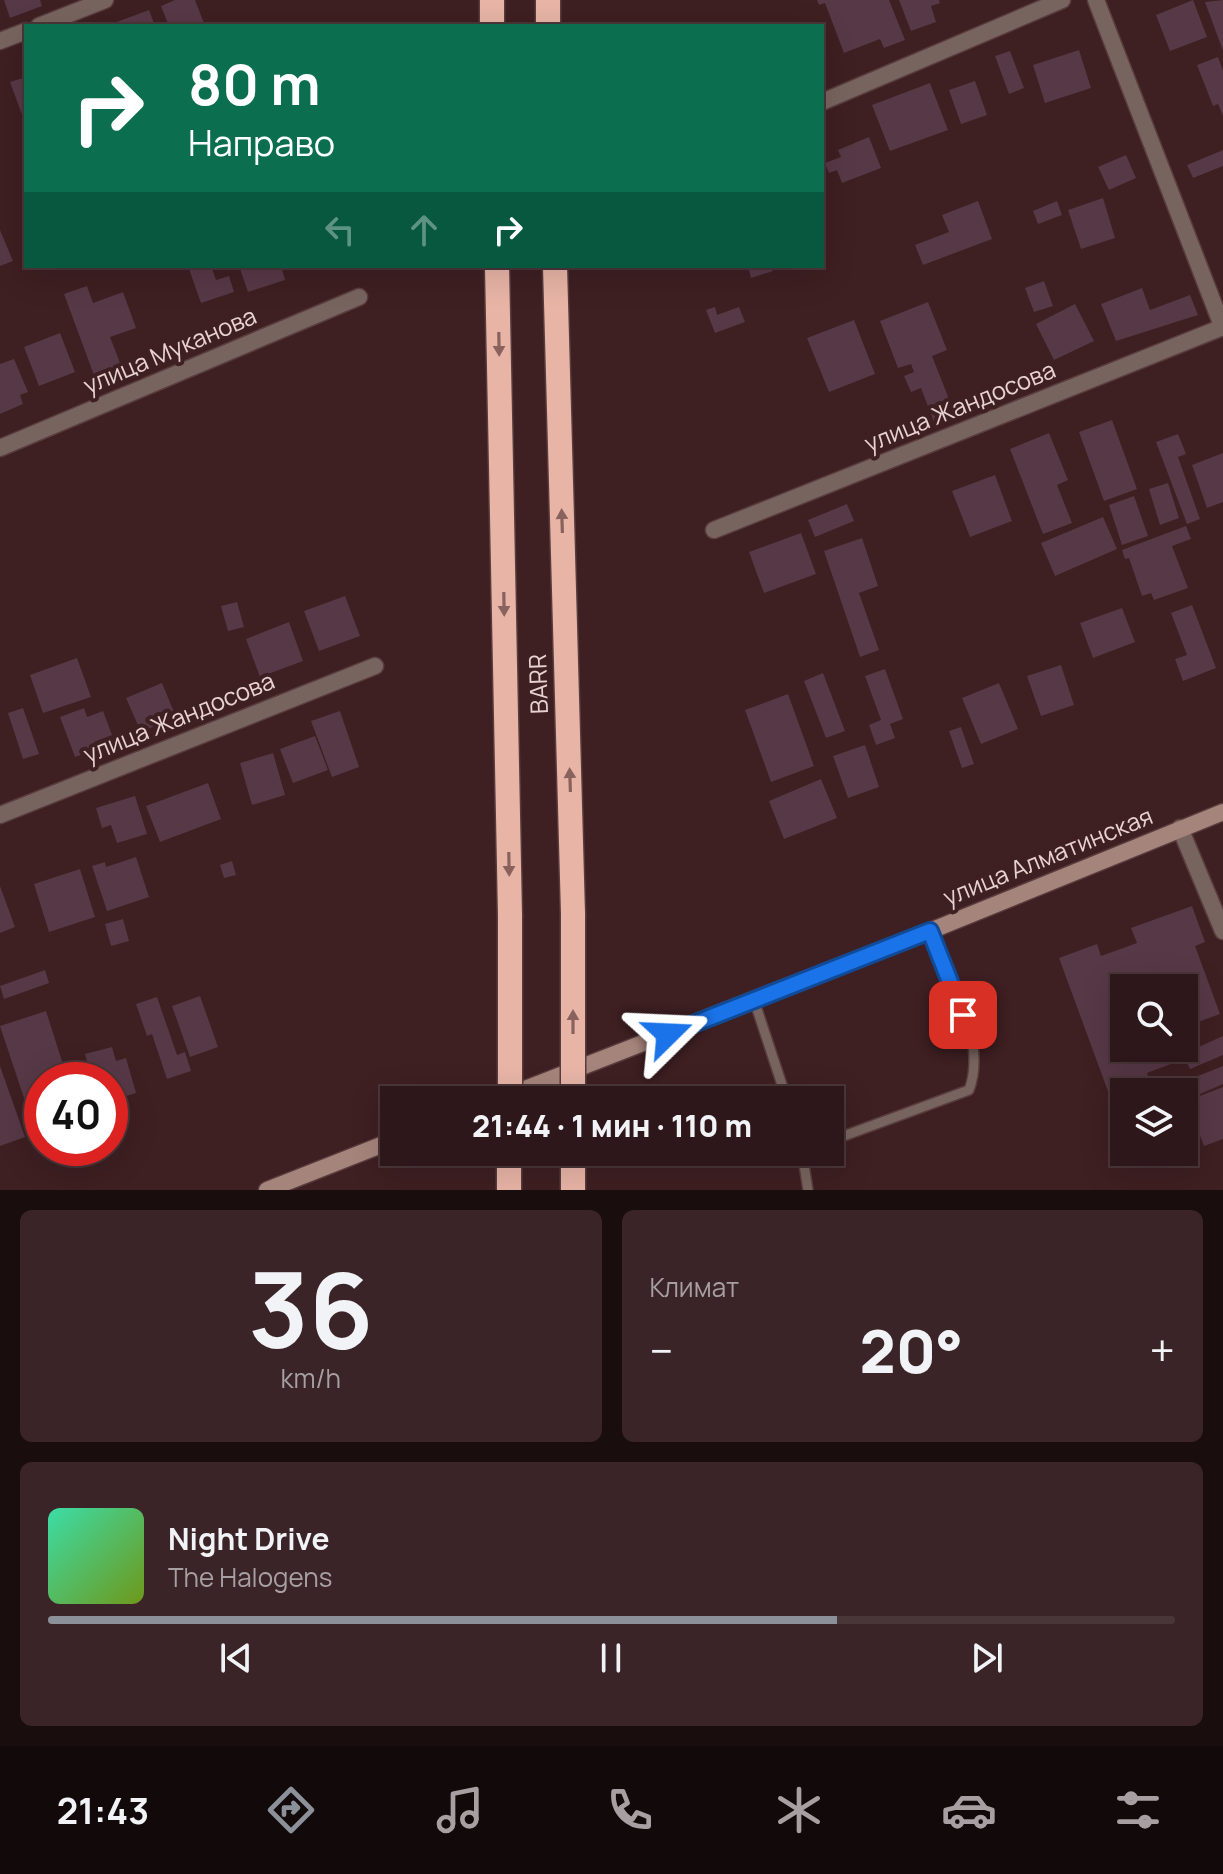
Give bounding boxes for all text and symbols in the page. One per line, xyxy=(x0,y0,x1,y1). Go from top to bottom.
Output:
text: 80 m xyxy=(188,45,321,122)
icon: right xyxy=(56,56,160,160)
text: Направо xyxy=(188,118,335,167)
icon: left xyxy=(318,208,362,252)
icon: ahead xyxy=(402,208,446,252)
icon: right xyxy=(486,208,530,252)
street label: улица Муканова xyxy=(78,298,261,401)
one-way arrow xyxy=(493,332,505,357)
street label: улица Жандосова xyxy=(859,352,1060,459)
one-way arrow xyxy=(556,508,569,533)
one-way arrow xyxy=(498,592,510,617)
street label: BARR xyxy=(520,653,555,715)
street label: улица Жандосова xyxy=(78,663,279,770)
one-way arrow xyxy=(563,767,576,792)
street label: улица Алматинская xyxy=(938,798,1157,913)
one-way arrow xyxy=(503,852,516,877)
map controls xyxy=(1110,974,1198,1166)
button: search xyxy=(1110,974,1198,1062)
pin xyxy=(929,981,997,1049)
position arrow xyxy=(626,992,710,1076)
icon: arrive xyxy=(941,993,985,1037)
one-way arrow xyxy=(567,1009,579,1034)
speed limit sign: 40 xyxy=(24,1062,128,1166)
button: layers xyxy=(1110,1078,1198,1166)
text: 21:44 · 1 мин · 110 m xyxy=(472,1105,752,1146)
text: 36 xyxy=(248,1237,373,1379)
text: Климат xyxy=(650,1269,739,1305)
text: 20° xyxy=(860,1309,963,1391)
text: − xyxy=(650,1320,673,1380)
text: + xyxy=(1150,1320,1175,1380)
text: km/h xyxy=(281,1360,341,1396)
text: Night Drive xyxy=(168,1518,330,1559)
text: The Halogens xyxy=(168,1559,332,1595)
icon: previous xyxy=(214,1636,258,1680)
icon: pause xyxy=(589,1636,633,1680)
icon: next xyxy=(965,1636,1009,1680)
icon: directions xyxy=(263,1782,319,1838)
icon: music xyxy=(432,1782,488,1838)
icon: phone xyxy=(602,1782,658,1838)
icon: climate xyxy=(771,1782,827,1838)
icon: car xyxy=(941,1782,997,1838)
icon: filters xyxy=(1110,1782,1166,1838)
text: 21:43 xyxy=(57,1786,149,1835)

